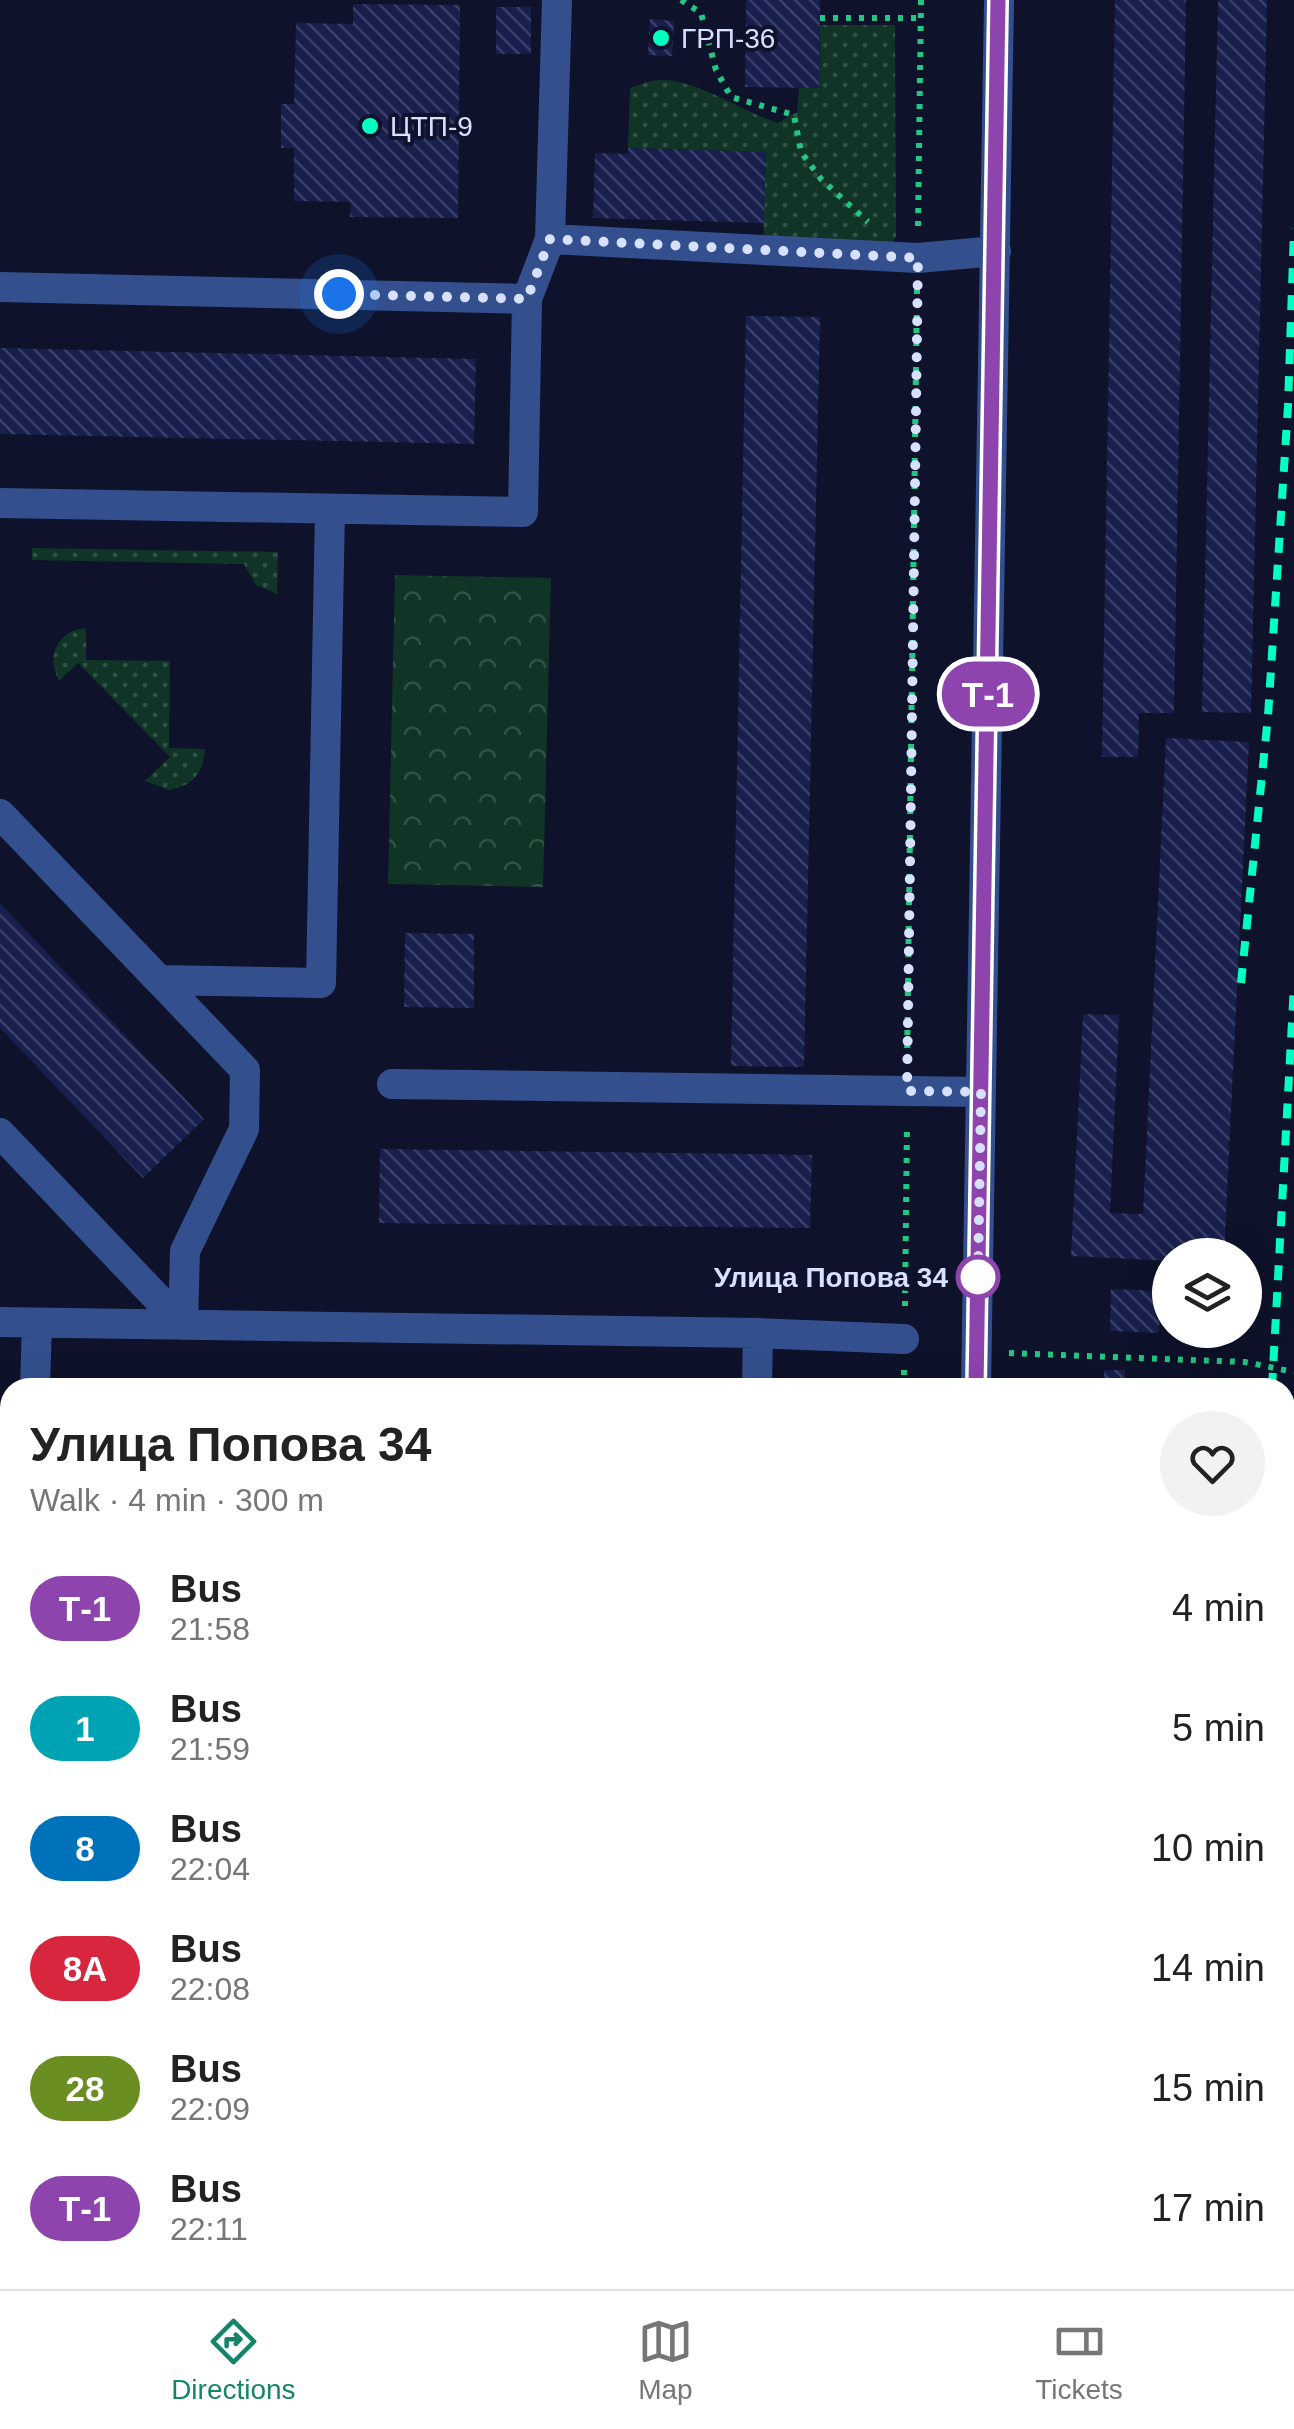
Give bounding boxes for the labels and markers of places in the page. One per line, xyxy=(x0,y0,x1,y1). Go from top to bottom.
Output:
place label: ГРП-36 xyxy=(681,23,775,54)
marker: ГРП-36 xyxy=(650,27,672,49)
place label: ЦТП-9 xyxy=(390,111,473,142)
marker: ЦТП-9 xyxy=(359,115,381,137)
marker: Улица Попова 34 xyxy=(957,1256,999,1298)
place label: Улица Попова 34 xyxy=(714,1262,948,1293)

